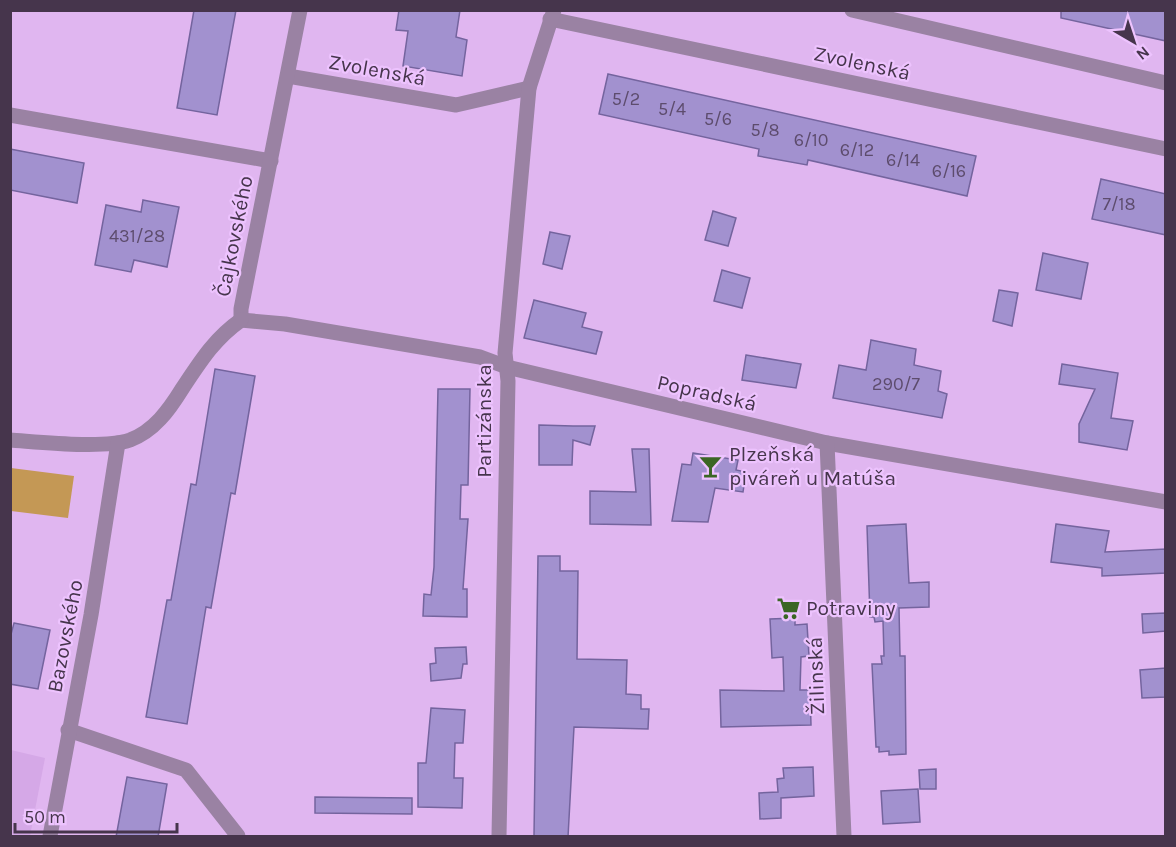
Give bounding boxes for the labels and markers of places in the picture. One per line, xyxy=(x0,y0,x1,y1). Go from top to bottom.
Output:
place label: Plzeňská piváreň u Matúša xyxy=(729,442,896,490)
bar icon: Plzeňská piváreň u Matúša xyxy=(698,453,724,479)
supermarket icon: Potraviny xyxy=(775,595,801,621)
place label: Potraviny xyxy=(806,596,896,620)

